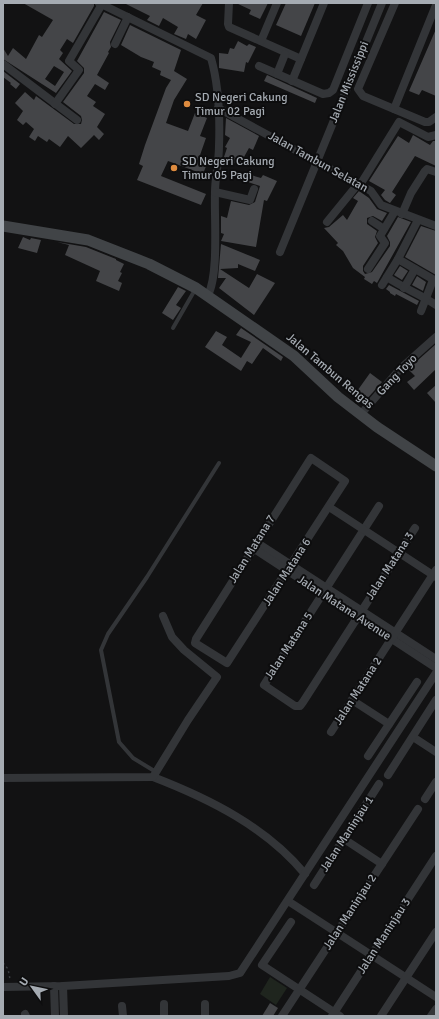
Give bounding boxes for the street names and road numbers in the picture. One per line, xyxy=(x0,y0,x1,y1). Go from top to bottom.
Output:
street label: Jalan Mississippi xyxy=(326,39,372,125)
street label: Jalan Tambun Selatan xyxy=(266,128,370,196)
street label: Jalan Tambun Rengas xyxy=(283,330,377,412)
street label: Gang Toyo xyxy=(374,351,420,399)
street label: Jalan Matana 7 xyxy=(225,512,279,586)
street label: Jalan Matana 3 xyxy=(363,529,417,603)
street label: Jalan Matana 6 xyxy=(260,535,314,609)
street label: Jalan Matana Avenue xyxy=(294,572,394,644)
street label: Jalan Matana 5 xyxy=(262,609,316,683)
street label: Jalan Matana 2 xyxy=(331,654,385,728)
street label: Jalan Maninjau 1 xyxy=(317,793,377,875)
street label: Jalan Maninjau 2 xyxy=(320,871,380,953)
street label: Jalan Maninjau 3 xyxy=(354,895,414,977)

